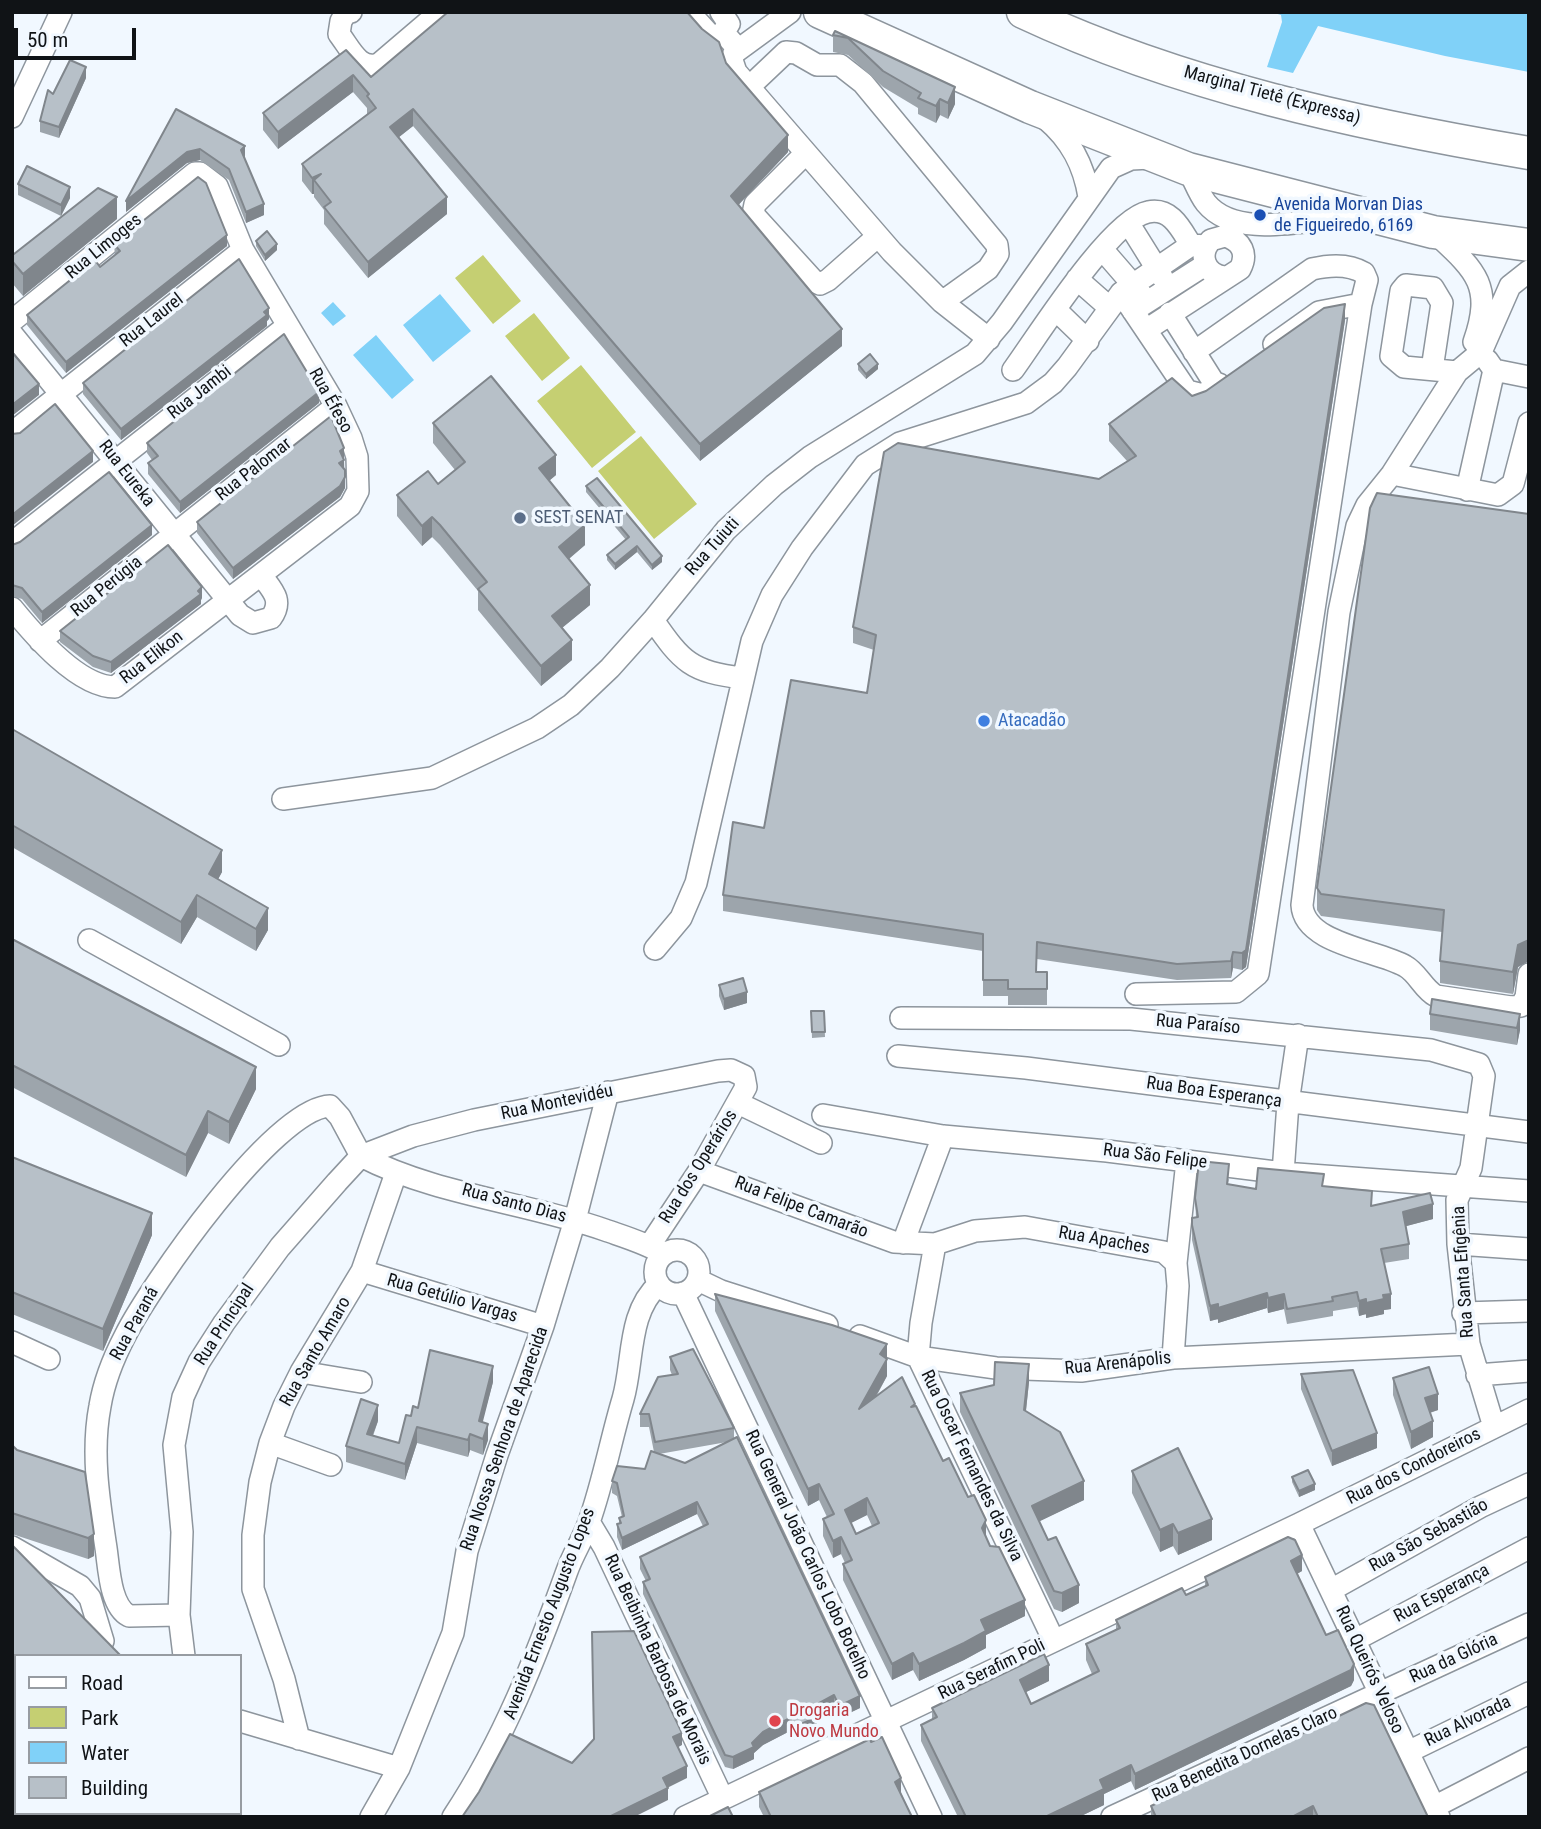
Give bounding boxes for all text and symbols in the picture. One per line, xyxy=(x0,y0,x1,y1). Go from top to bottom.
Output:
scale bar xyxy=(18,14,140,58)
text: 50 m xyxy=(27,28,68,52)
street label: Marginal Tietê (Expressa) xyxy=(1181,62,1363,130)
place label: Avenida Morvan Dias de Figueiredo, 6169 xyxy=(1274,194,1423,236)
marker: Avenida Morvan Dias de Figueiredo, 6169 xyxy=(1252,207,1268,223)
street label: Rua Limoges xyxy=(62,210,146,284)
street label: Rua Laurel xyxy=(116,289,188,353)
street label: Rua Jambi xyxy=(164,361,236,425)
street label: Rua Éfeso xyxy=(303,365,357,437)
street label: Rua Palomar xyxy=(212,434,296,506)
street label: Rua Eureka xyxy=(93,436,159,512)
place label: SEST SENAT xyxy=(534,507,623,529)
marker: SEST SENAT xyxy=(512,510,528,526)
street label: Rua Tuiuti xyxy=(681,514,745,580)
street label: Rua Perúgia xyxy=(67,552,147,622)
street label: Rua Elikon xyxy=(116,627,188,689)
place label: Atacadão xyxy=(998,710,1066,732)
marker: Atacadão xyxy=(976,713,992,729)
street label: Rua Paraíso xyxy=(1155,1011,1241,1039)
street label: Rua Boa Esperança xyxy=(1145,1073,1283,1113)
street label: Rua Montevidéu xyxy=(499,1081,615,1125)
street label: Rua dos Operários xyxy=(655,1106,743,1228)
street label: Rua São Felipe xyxy=(1102,1140,1208,1174)
street label: Rua Felipe Camarão xyxy=(731,1173,871,1243)
street label: Rua Santo Dias xyxy=(459,1180,569,1228)
street label: Rua Santa Efigênia xyxy=(1449,1205,1479,1339)
street label: Rua Apaches xyxy=(1057,1222,1151,1260)
street label: Rua Getúlio Vargas xyxy=(384,1270,520,1328)
street label: Rua Principal xyxy=(191,1280,259,1370)
street label: Rua Paraná xyxy=(106,1284,164,1364)
street label: Rua Santo Amaro xyxy=(276,1293,356,1411)
street label: Rua Nossa Senhora de Aparecida xyxy=(456,1324,554,1554)
street label: Rua Arenápolis xyxy=(1064,1348,1172,1380)
street label: Rua Oscar Fernandes da Silva xyxy=(915,1367,1027,1565)
street label: Rua dos Condoreiros xyxy=(1343,1424,1485,1510)
street label: Rua General João Carlos Lobo Botelho xyxy=(740,1427,874,1683)
street label: Rua São Sebastião xyxy=(1366,1494,1492,1578)
street label: Avenida Ernesto Augusto Lopes xyxy=(500,1505,600,1723)
street label: Rua Beibinha Barbosa de Morais xyxy=(599,1551,715,1769)
street label: Rua Esperança xyxy=(1391,1560,1493,1628)
street label: Rua Queirós Veloso xyxy=(1330,1603,1408,1737)
street label: Rua da Glória xyxy=(1407,1629,1501,1689)
street label: Rua Serafim Poli xyxy=(935,1635,1049,1705)
legend xyxy=(14,1654,242,1815)
text: Road xyxy=(81,1671,123,1695)
street label: Rua Alvorada xyxy=(1421,1692,1515,1752)
place label: Drogaria Novo Mundo xyxy=(789,1700,879,1742)
street label: Rua Benedita Dornelas Claro xyxy=(1149,1703,1341,1807)
text: Park xyxy=(81,1706,118,1730)
marker: Drogaria Novo Mundo xyxy=(767,1713,783,1729)
text: Water xyxy=(81,1741,129,1765)
text: Building xyxy=(81,1776,148,1800)

